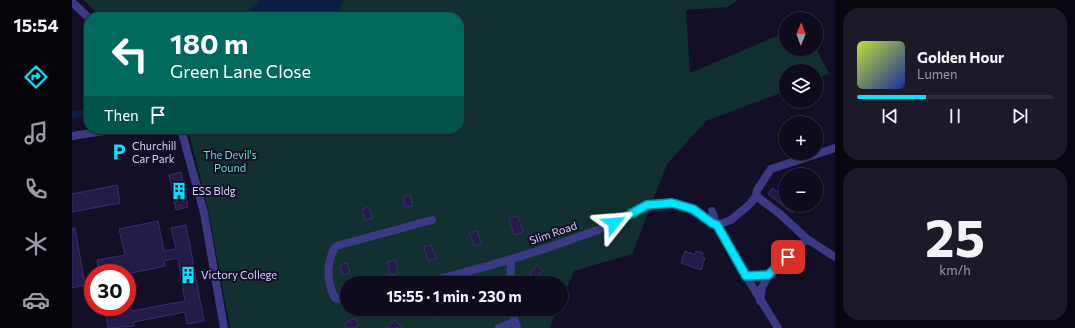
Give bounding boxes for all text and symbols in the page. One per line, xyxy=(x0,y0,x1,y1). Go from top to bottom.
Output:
north arrow xyxy=(779,12,823,56)
map controls xyxy=(779,12,823,212)
text: 15:54 xyxy=(14,14,58,36)
text: 180 m xyxy=(170,26,248,60)
icon: left xyxy=(104,28,156,80)
text: Golden Hour xyxy=(917,48,1004,66)
text: Green Lane Close xyxy=(170,60,311,82)
icon: directions xyxy=(22,63,50,91)
button: layers xyxy=(779,64,823,108)
text: Lumen xyxy=(917,66,957,82)
icon: arrive xyxy=(147,104,169,126)
icon: previous xyxy=(879,105,901,127)
icon: pause xyxy=(944,105,966,127)
icon: next xyxy=(1009,105,1031,127)
text: Then xyxy=(104,106,139,124)
button: + xyxy=(779,116,823,160)
icon: music xyxy=(22,119,50,147)
place label: Churchill Car Park xyxy=(132,139,176,165)
parking icon: Churchill Car Park xyxy=(109,142,129,162)
park label: The Devil's Pound xyxy=(203,148,257,174)
button: − xyxy=(779,168,823,212)
icon: phone xyxy=(22,175,50,203)
building icon: ESS Bldg xyxy=(169,181,189,201)
place label: ESS Bldg xyxy=(192,184,236,197)
position arrow xyxy=(593,202,635,244)
text: 25 xyxy=(925,204,985,268)
street label: Slim Road xyxy=(527,218,578,247)
icon: climate xyxy=(22,230,50,258)
pin xyxy=(771,240,805,274)
icon: arrive xyxy=(777,246,799,268)
text: km/h xyxy=(939,262,971,278)
speed limit sign: 30 xyxy=(84,264,136,316)
building icon: Victory College xyxy=(178,265,198,285)
place label: Victory College xyxy=(201,268,277,281)
icon: car xyxy=(22,286,50,314)
text: 15:55 · 1 min · 230 m xyxy=(386,287,522,305)

